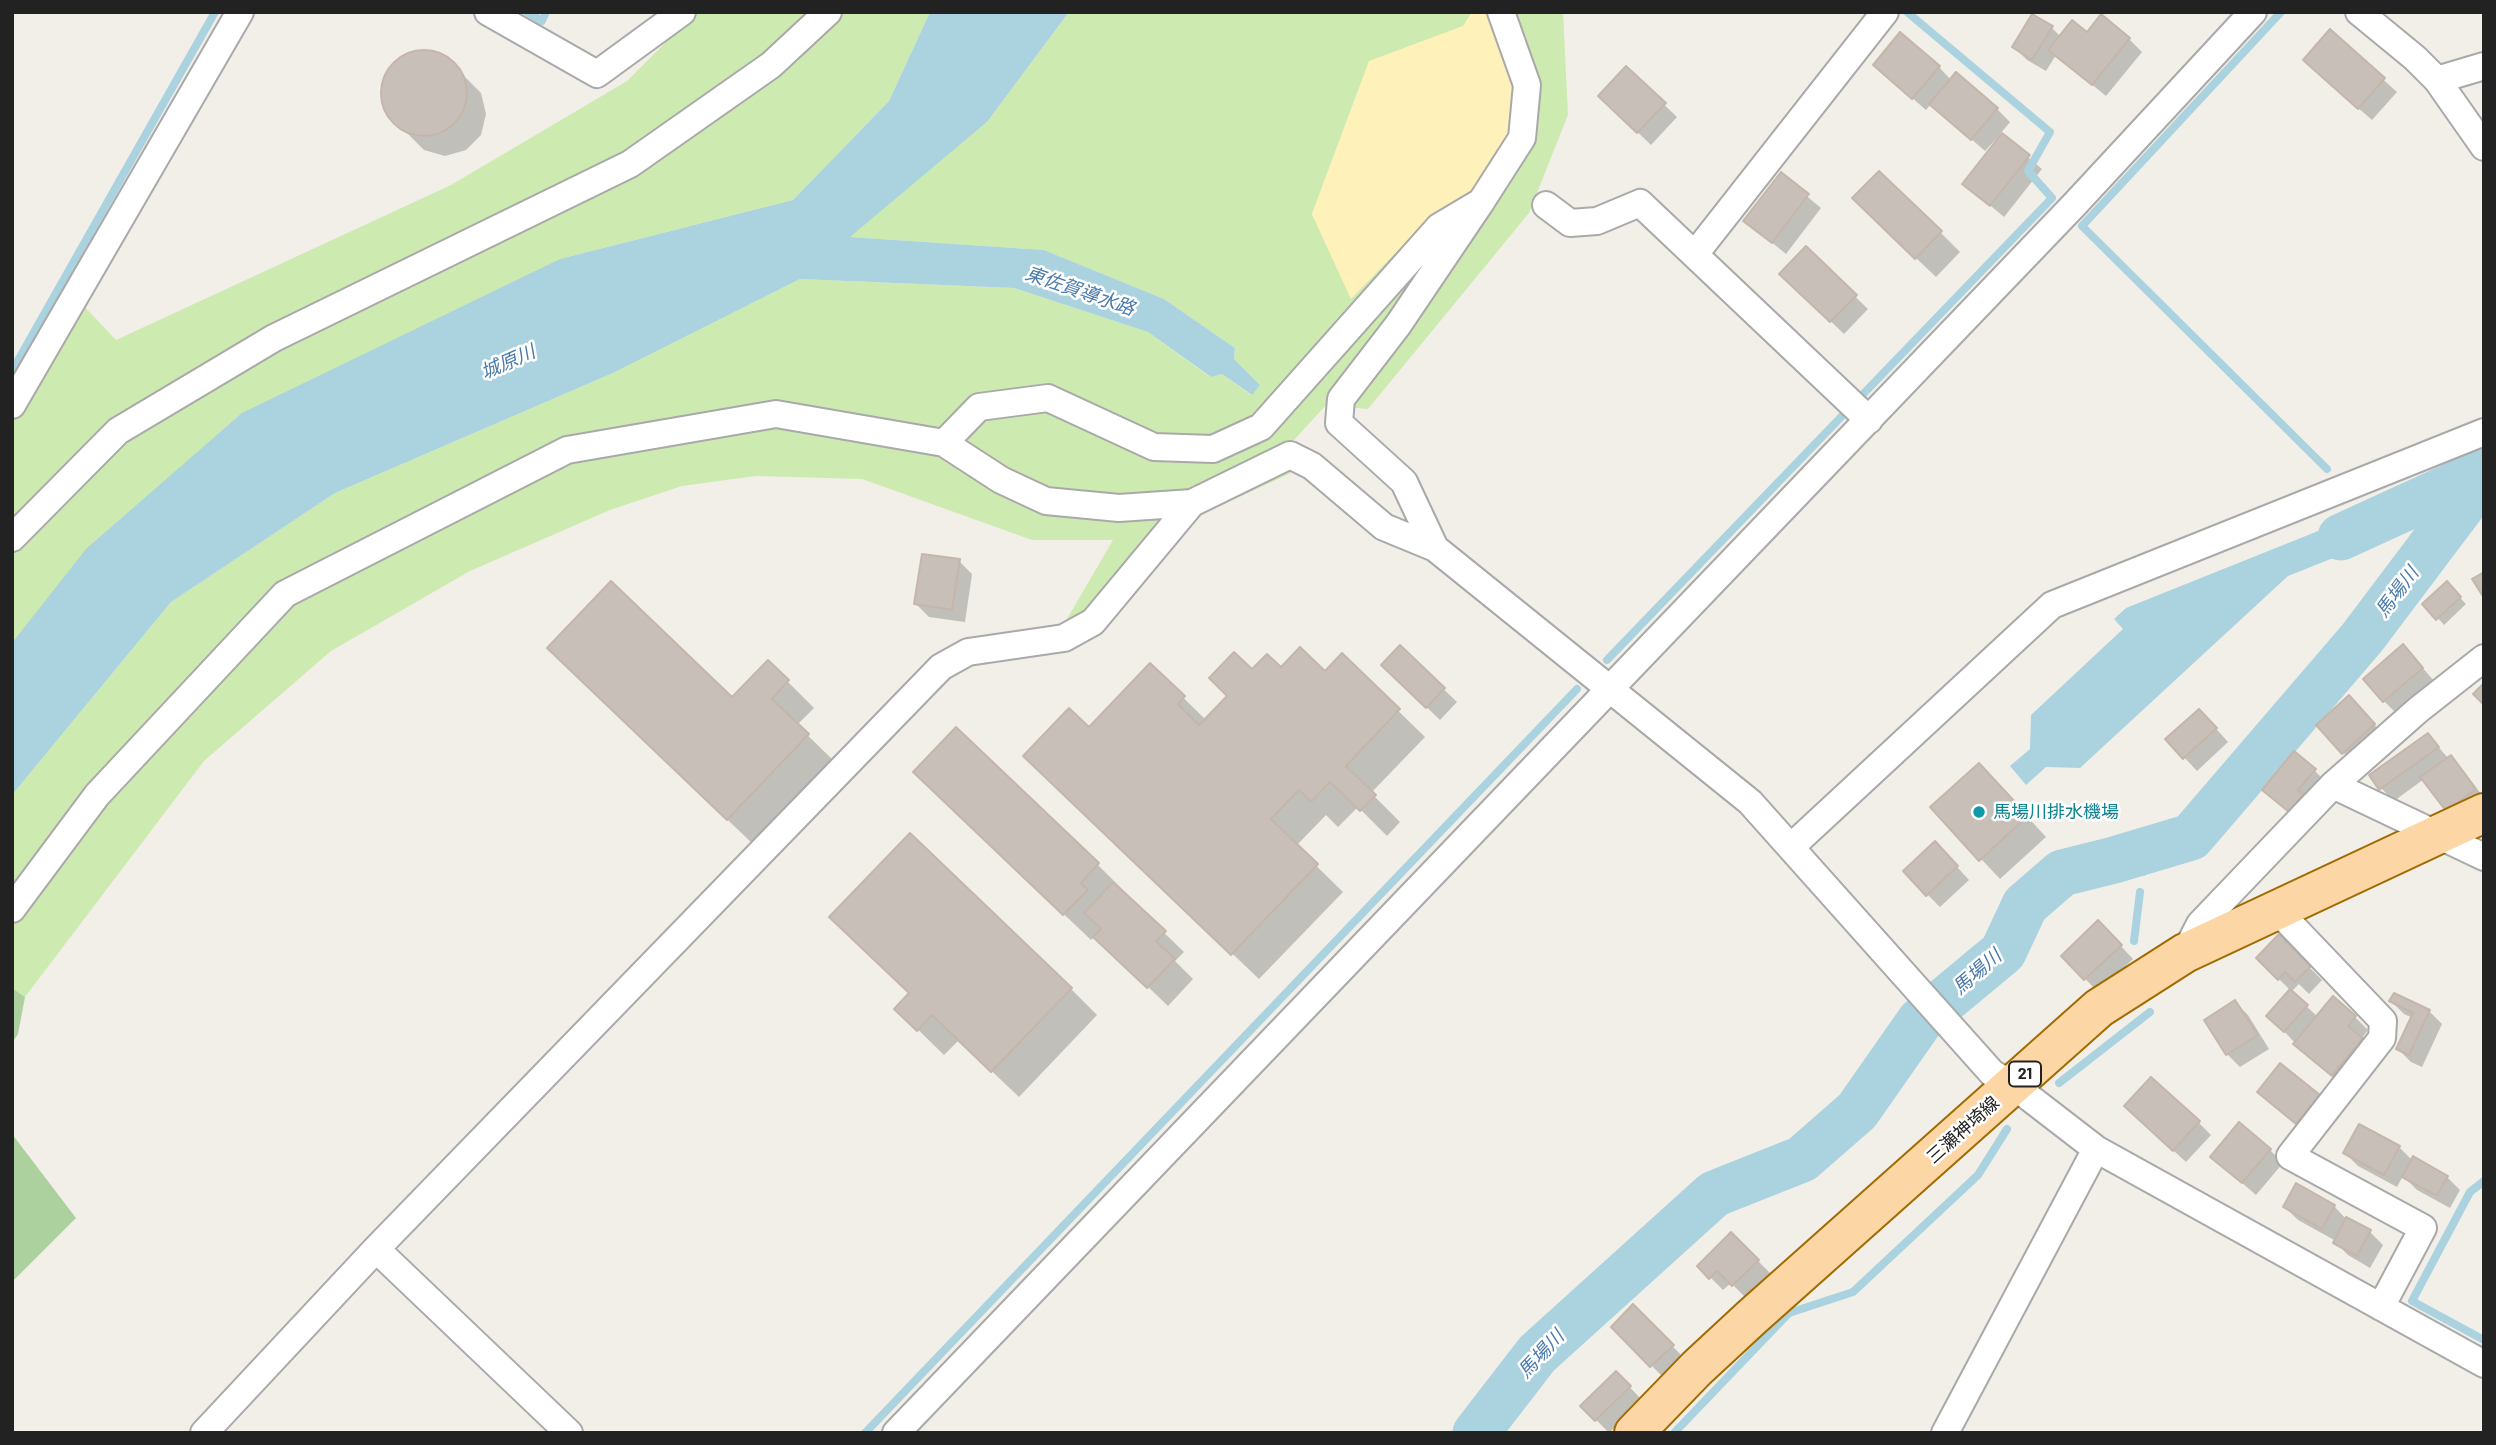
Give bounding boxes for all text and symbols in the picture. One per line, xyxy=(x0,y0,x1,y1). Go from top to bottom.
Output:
water label: 東佐賀導水路 xyxy=(1022,262,1138,320)
water label: 城原川 xyxy=(477,340,539,384)
water label: 馬場川 xyxy=(2371,562,2423,622)
place label: 馬場川排水機場 xyxy=(1993,801,2119,823)
marker: 馬場川排水機場 xyxy=(1971,804,1987,820)
water label: 馬場川 xyxy=(1948,945,2006,999)
road number: 21 xyxy=(2009,1062,2041,1086)
street label: 三瀬神埼線 xyxy=(1922,1092,2004,1168)
water label: 馬場川 xyxy=(1513,1325,1569,1383)

